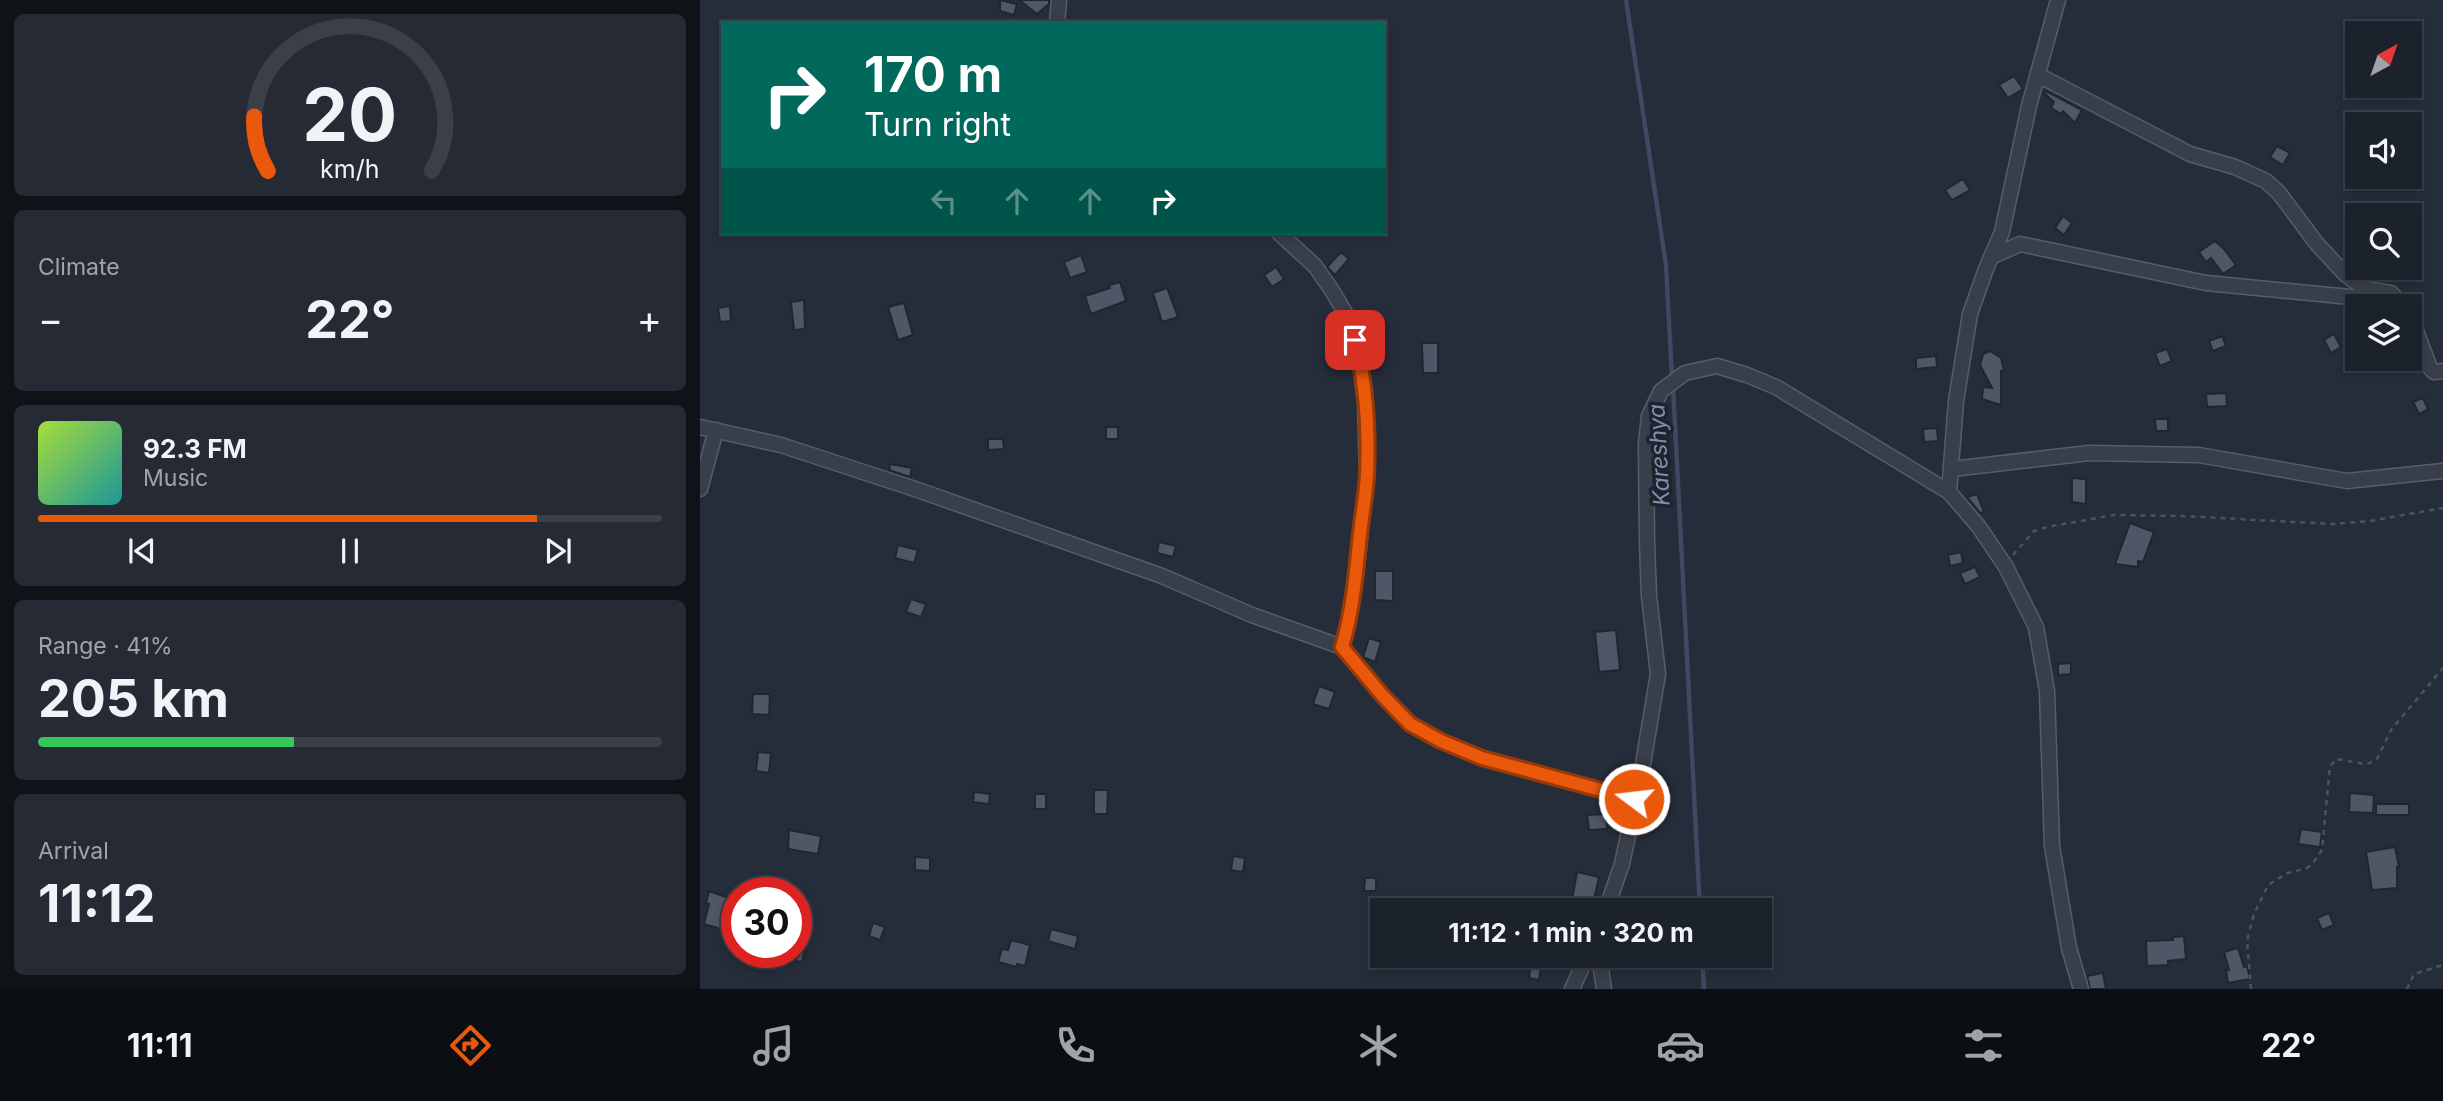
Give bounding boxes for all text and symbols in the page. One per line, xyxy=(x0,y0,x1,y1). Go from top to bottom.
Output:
north arrow xyxy=(2345,21,2422,98)
map controls xyxy=(2345,21,2422,371)
text: 170 m xyxy=(864,45,1002,104)
icon: right xyxy=(749,49,840,140)
text: 20 xyxy=(303,70,397,159)
text: Turn right xyxy=(864,105,1011,144)
button: sound xyxy=(2345,112,2422,189)
text: km/h xyxy=(320,154,380,184)
icon: left xyxy=(925,182,963,220)
icon: ahead xyxy=(998,182,1036,220)
icon: ahead xyxy=(1071,182,1109,220)
icon: right xyxy=(1144,182,1182,220)
button: search xyxy=(2345,203,2422,280)
text: Climate xyxy=(38,253,120,281)
text: 22° xyxy=(305,288,395,351)
button: layers xyxy=(2345,294,2422,371)
text: − xyxy=(38,296,63,342)
text: + xyxy=(637,296,662,342)
pin xyxy=(1325,310,1385,370)
icon: arrive xyxy=(1336,321,1374,359)
water label: Kareshya xyxy=(1642,403,1676,507)
text: 92.3 FM xyxy=(143,433,247,464)
text: Music xyxy=(143,464,208,492)
icon: previous xyxy=(123,532,161,570)
icon: pause xyxy=(331,532,369,570)
icon: next xyxy=(539,532,577,570)
text: Range · 41% xyxy=(38,632,173,660)
text: 205 km xyxy=(38,667,229,730)
position arrow xyxy=(1597,762,1671,836)
text: Arrival xyxy=(38,837,109,865)
text: 11:12 xyxy=(38,872,155,935)
speed limit sign: 30 xyxy=(721,877,812,968)
text: 11:12 · 1 min · 320 m xyxy=(1448,917,1694,948)
icon: directions xyxy=(446,1021,495,1070)
icon: music xyxy=(749,1021,798,1070)
icon: phone xyxy=(1051,1021,1100,1070)
icon: climate xyxy=(1354,1021,1403,1070)
icon: car xyxy=(1656,1021,1705,1070)
icon: filters xyxy=(1959,1021,2008,1070)
text: 11:11 xyxy=(127,1026,193,1065)
text: 22° xyxy=(2261,1026,2316,1065)

